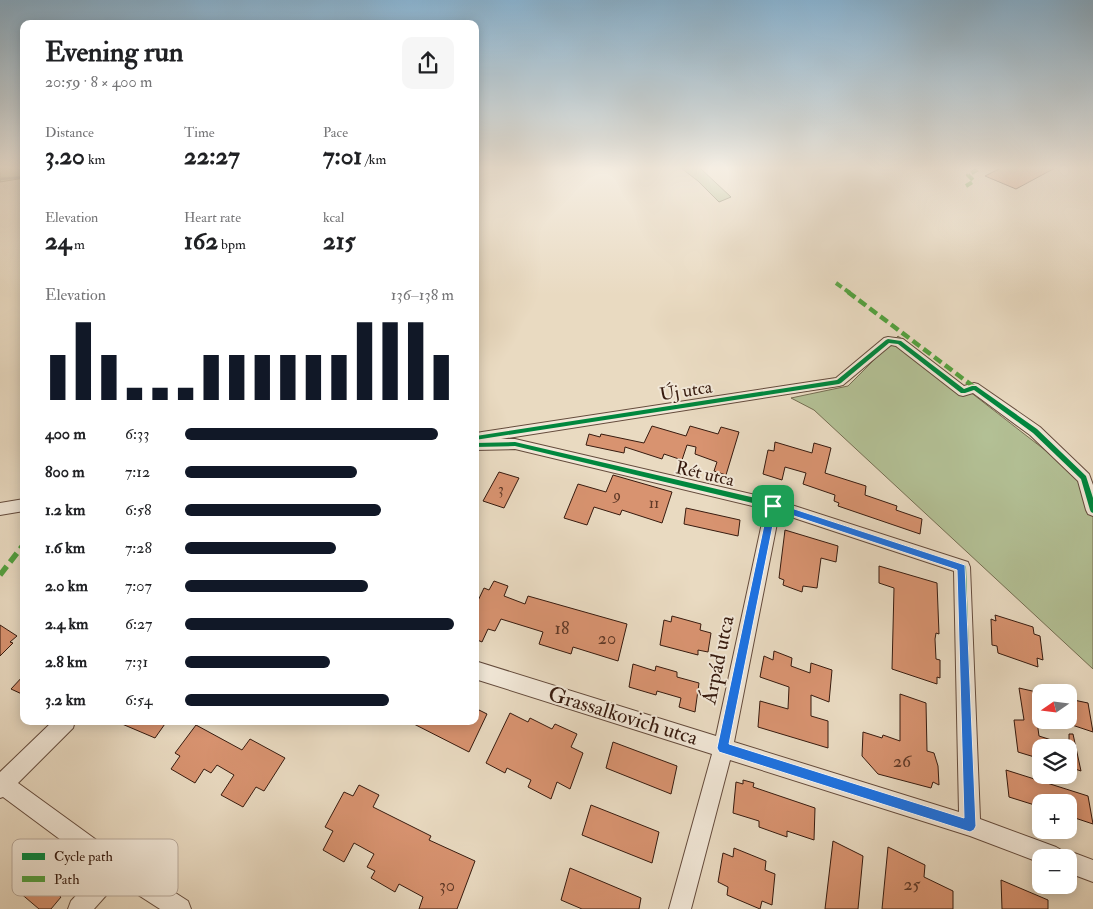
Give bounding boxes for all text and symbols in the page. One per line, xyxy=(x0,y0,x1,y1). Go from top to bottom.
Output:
text: Evening run xyxy=(45,35,183,70)
button: share xyxy=(402,37,454,89)
text: 20:59 · 8 × 400 m xyxy=(45,72,152,92)
text: Distance xyxy=(45,124,94,141)
text: Time xyxy=(184,124,215,141)
text: Pace xyxy=(323,124,348,141)
text: 3.20 xyxy=(45,141,85,172)
text: 22:27 xyxy=(184,141,240,172)
text: 7:01 xyxy=(323,141,362,172)
text: km xyxy=(85,151,105,168)
text: /km xyxy=(362,151,386,168)
text: Elevation xyxy=(45,209,98,226)
text: Heart rate xyxy=(184,209,241,226)
text: kcal xyxy=(323,209,344,226)
text: 24 xyxy=(45,226,71,257)
text: 162 xyxy=(184,226,218,257)
text: 215 xyxy=(323,226,356,257)
text: m xyxy=(71,236,85,253)
text: bpm xyxy=(218,236,246,253)
text: Elevation xyxy=(45,285,106,305)
text: 136–138 m xyxy=(391,285,454,305)
street label: Új utca xyxy=(658,375,714,406)
text: 400 m xyxy=(45,424,86,444)
text: 6:33 xyxy=(125,424,149,444)
street label: Rét utca xyxy=(673,456,737,492)
text: 800 m xyxy=(45,462,85,482)
text: 7:12 xyxy=(125,462,150,482)
house number: 3 xyxy=(498,480,504,499)
pin xyxy=(752,485,794,527)
house number: 9 xyxy=(612,486,621,505)
icon: arrive xyxy=(759,492,787,520)
house number: 11 xyxy=(649,494,659,513)
text: 1.2 km xyxy=(45,500,85,520)
text: 6:58 xyxy=(125,500,152,520)
text: 1.6 km xyxy=(45,538,85,558)
text: 7:28 xyxy=(125,538,152,558)
text: 2.0 km xyxy=(45,576,88,596)
text: 7:07 xyxy=(125,576,152,596)
street label: Árpád utca xyxy=(695,613,741,708)
text: 2.4 km xyxy=(45,614,88,634)
text: 6:27 xyxy=(125,614,152,634)
house number: 18 xyxy=(555,617,569,640)
house number: 20 xyxy=(598,627,616,650)
text: 2.8 km xyxy=(45,652,87,672)
text: 7:31 xyxy=(125,652,148,672)
street label: Grassalkovich utca xyxy=(545,680,702,752)
north arrow xyxy=(1032,684,1078,729)
map controls xyxy=(1032,684,1077,894)
text: 3.2 km xyxy=(45,690,86,710)
text: 6:54 xyxy=(125,690,152,710)
button: layers xyxy=(1032,739,1077,784)
house number: 26 xyxy=(893,750,912,773)
button: + xyxy=(1032,794,1077,839)
legend xyxy=(12,839,178,896)
text: Cycle path xyxy=(54,848,114,866)
button: − xyxy=(1032,849,1077,894)
text: Path xyxy=(54,871,80,888)
house number: 25 xyxy=(904,873,921,896)
house number: 30 xyxy=(439,874,455,897)

